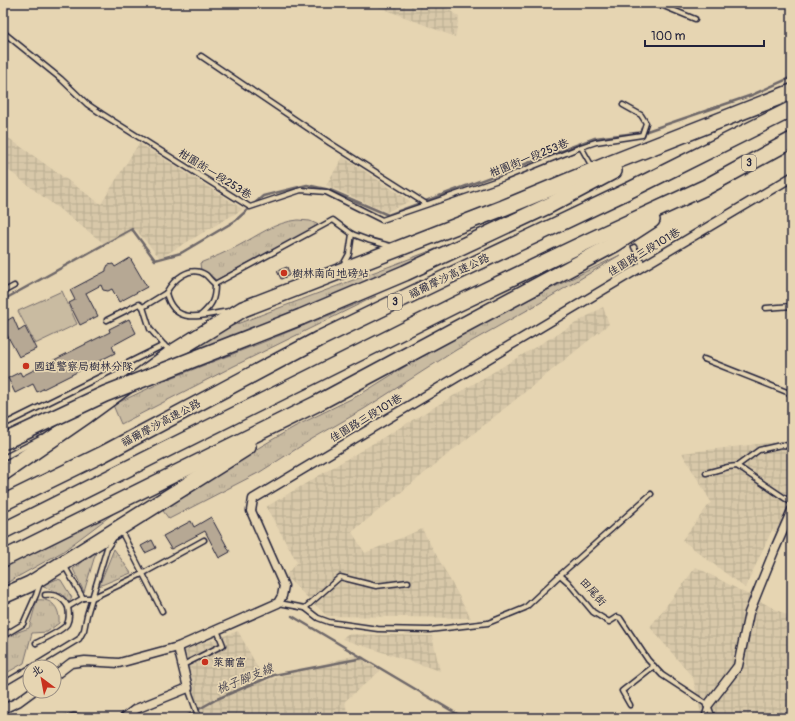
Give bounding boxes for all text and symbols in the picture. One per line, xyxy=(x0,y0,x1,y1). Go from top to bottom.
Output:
scale bar xyxy=(645,22,764,48)
text: 100 m xyxy=(651,29,686,44)
street label: 柑園街一段253巷 xyxy=(488,136,570,180)
street label: 柑園街一段253巷 xyxy=(176,146,254,202)
road number: 3 xyxy=(742,155,756,171)
street label: 佳園路三段101巷 xyxy=(605,225,683,279)
street label: 福爾摩沙高速公路 xyxy=(407,251,491,301)
place label: 樹林南向地磅站 xyxy=(292,267,369,280)
marker: 樹林南向地磅站 xyxy=(279,268,289,278)
road number: 3 xyxy=(388,294,402,310)
place label: 國道警察局樹林分隊 xyxy=(34,360,133,373)
marker: 國道警察局樹林分隊 xyxy=(21,361,31,371)
street label: 佳園路三段101巷 xyxy=(327,391,405,445)
street label: 福爾摩沙高速公路 xyxy=(119,397,203,449)
street label: 田尾街 xyxy=(577,575,610,609)
place label: 萊爾富 xyxy=(213,656,246,669)
marker: 萊爾富 xyxy=(200,657,210,667)
north arrow xyxy=(22,659,62,699)
water label: 桃子腳支線 xyxy=(214,660,277,697)
text: 北 xyxy=(29,663,45,679)

